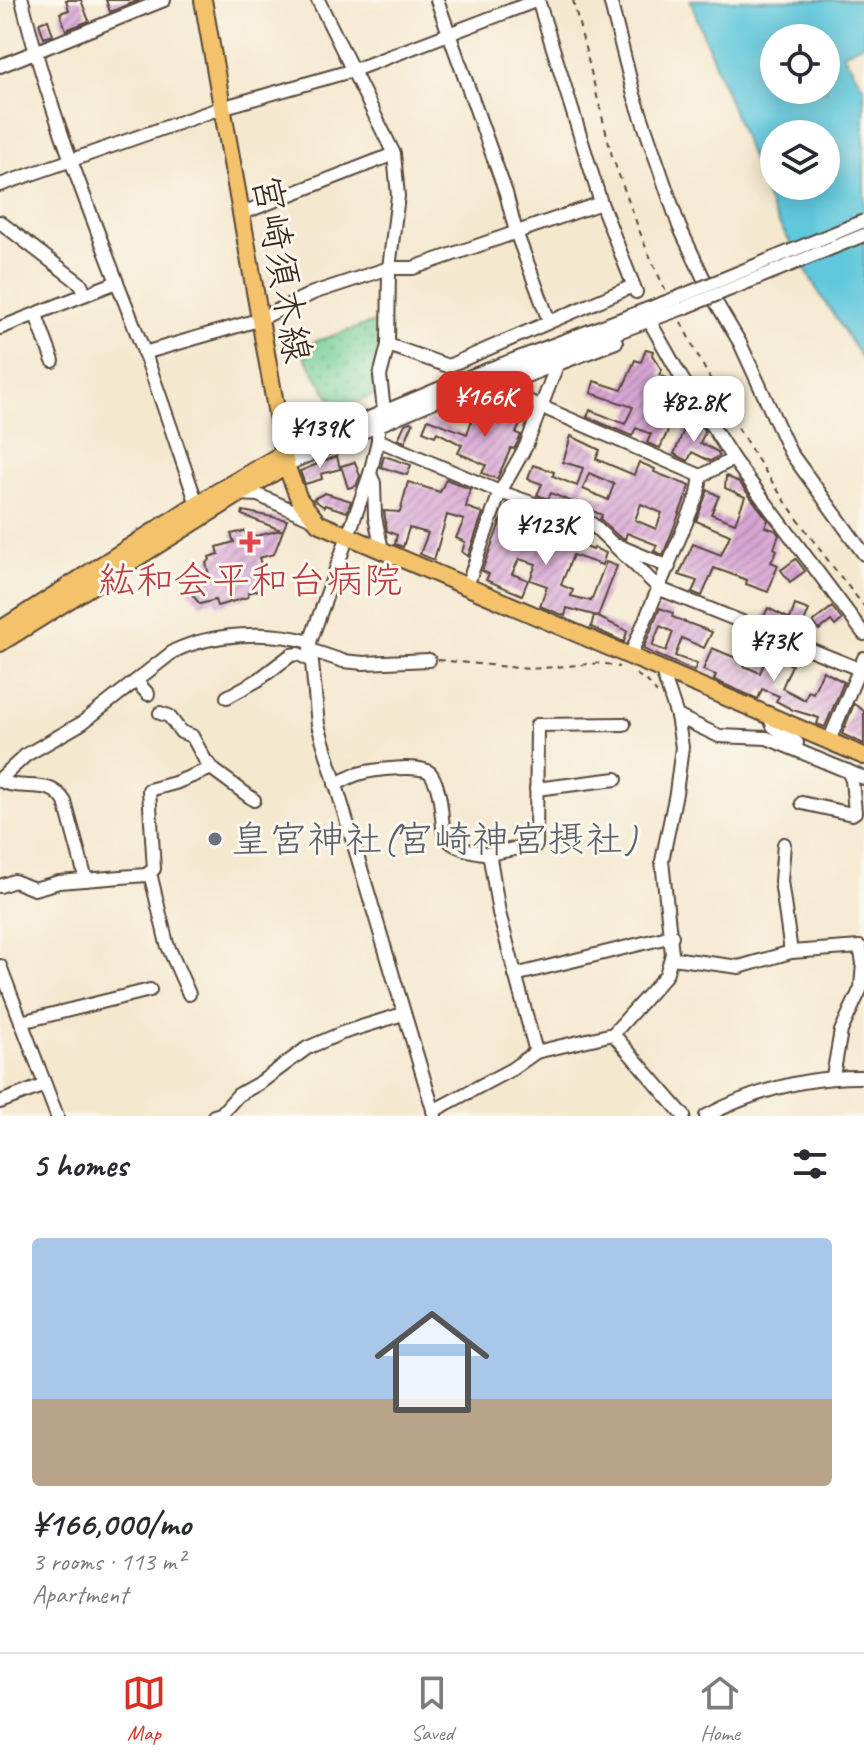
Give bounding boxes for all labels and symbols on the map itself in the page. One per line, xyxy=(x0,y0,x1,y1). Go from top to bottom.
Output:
street label: 宮崎須木線 xyxy=(242,171,322,367)
pin: ¥166K xyxy=(429,371,541,439)
pin: ¥82.8K xyxy=(629,376,759,444)
pin: ¥139K xyxy=(264,402,376,470)
pin: ¥123K xyxy=(490,499,602,567)
marker: 紘和会平和台病院 xyxy=(239,531,261,553)
place label: 紘和会平和台病院 xyxy=(98,557,402,604)
pin: ¥73K xyxy=(727,615,821,683)
place label: 皇宮神社(宮崎神宮摂社) xyxy=(231,816,639,863)
marker: 皇宮神社(宮崎神宮摂社) xyxy=(206,830,224,848)

